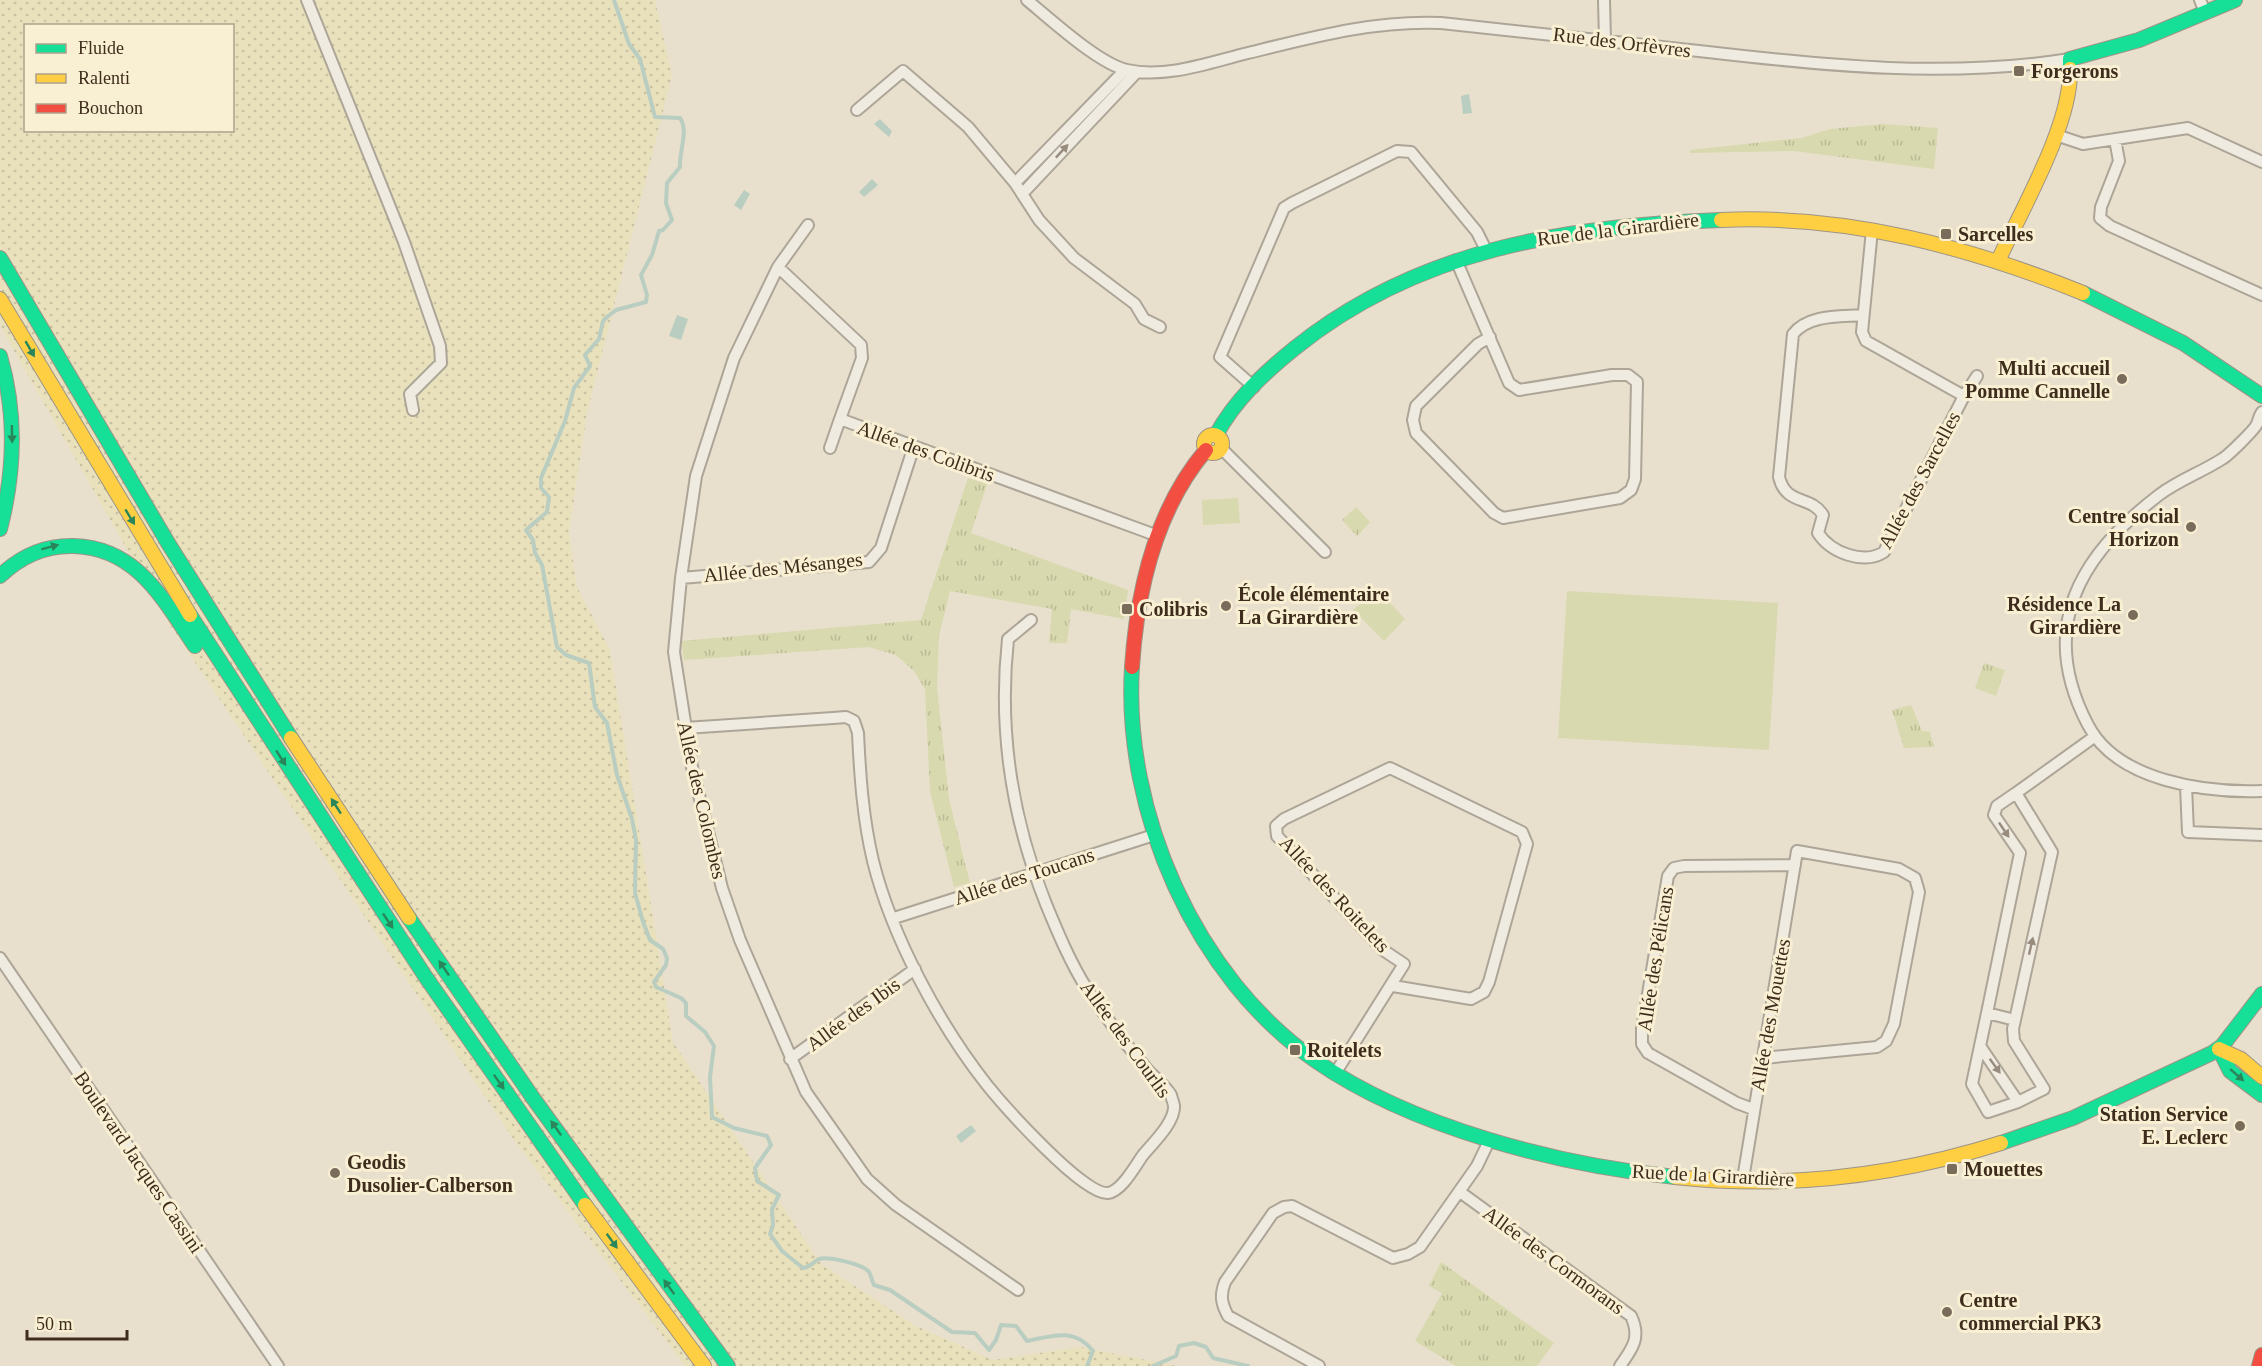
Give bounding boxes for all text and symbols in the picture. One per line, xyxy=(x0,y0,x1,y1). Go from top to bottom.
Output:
street label: Rue des Orfèvres xyxy=(1552,23,1692,61)
legend xyxy=(24,24,234,132)
text: Fluide xyxy=(78,38,124,58)
place label: Forgerons xyxy=(2031,60,2119,83)
marker: Forgerons xyxy=(2012,64,2026,78)
text: Ralenti xyxy=(78,68,130,88)
text: Bouchon xyxy=(78,98,143,118)
one-way arrow xyxy=(1055,144,1069,159)
street label: Rue de la Girardière xyxy=(1536,208,1700,250)
place label: Sarcelles xyxy=(1958,223,2033,245)
marker: Sarcelles xyxy=(1939,227,1953,241)
one-way arrow xyxy=(24,341,35,357)
place label: Multi accueil Pomme Cannelle xyxy=(1965,357,2110,402)
marker: Multi accueil Pomme Cannelle xyxy=(2115,372,2129,386)
street label: Allée des Sarcelles xyxy=(1874,407,1965,552)
street label: Allée des Colibris xyxy=(854,416,998,486)
one-way arrow xyxy=(7,425,16,444)
place label: Centre social Horizon xyxy=(2068,505,2179,550)
one-way arrow xyxy=(124,509,135,525)
marker: Centre social Horizon xyxy=(2184,520,2198,534)
one-way arrow xyxy=(41,542,59,552)
street label: Allée des Mésanges xyxy=(702,548,864,587)
place label: École élémentaire La Girardière xyxy=(1238,583,1389,628)
place label: Résidence La Girardière xyxy=(2007,593,2121,638)
place label: Colibris xyxy=(1139,598,1208,620)
marker: École élémentaire La Girardière xyxy=(1219,599,1233,613)
marker: Colibris xyxy=(1120,602,1134,616)
marker: Résidence La Girardière xyxy=(2126,608,2140,622)
street label: Allée des Colombes xyxy=(673,719,731,881)
one-way arrow xyxy=(275,750,287,766)
one-way arrow xyxy=(331,798,342,814)
one-way arrow xyxy=(1998,821,2010,837)
street label: Allée des Roitelets xyxy=(1275,831,1395,957)
street label: Allée des Toucans xyxy=(951,843,1097,909)
street label: Allée des Pélicans xyxy=(1633,885,1677,1033)
one-way arrow xyxy=(382,913,393,929)
street label: Allée des Mouettes xyxy=(1746,937,1794,1093)
one-way arrow xyxy=(2027,937,2037,956)
one-way arrow xyxy=(439,960,450,976)
street label: Allée des Ibis xyxy=(802,973,904,1055)
street label: Allée des Courlis xyxy=(1076,976,1176,1102)
place label: Roitelets xyxy=(1307,1039,1382,1061)
marker: Roitelets xyxy=(1288,1043,1302,1057)
one-way arrow xyxy=(1988,1059,2000,1074)
street label: Boulevard Jacques Cassini xyxy=(69,1067,208,1258)
one-way arrow xyxy=(2229,1068,2244,1081)
one-way arrow xyxy=(493,1073,505,1089)
place label: Station Service E. Leclerc xyxy=(2100,1103,2228,1148)
marker: Station Service E. Leclerc xyxy=(2233,1119,2247,1133)
one-way arrow xyxy=(550,1121,562,1137)
place label: Geodis Dusolier-Calberson xyxy=(347,1151,513,1196)
place label: Mouettes xyxy=(1964,1158,2043,1180)
street label: Rue de la Girardière xyxy=(1631,1160,1795,1190)
marker: Mouettes xyxy=(1945,1162,1959,1176)
marker: Geodis Dusolier-Calberson xyxy=(328,1166,342,1180)
street label: Allée des Cormorans xyxy=(1479,1201,1629,1319)
one-way arrow xyxy=(606,1232,618,1248)
one-way arrow xyxy=(664,1279,676,1294)
place label: Centre commercial PK3 xyxy=(1959,1289,2101,1334)
scale bar xyxy=(27,1303,128,1341)
marker: Centre commercial PK3 xyxy=(1940,1305,1954,1319)
text: 50 m xyxy=(36,1314,73,1334)

